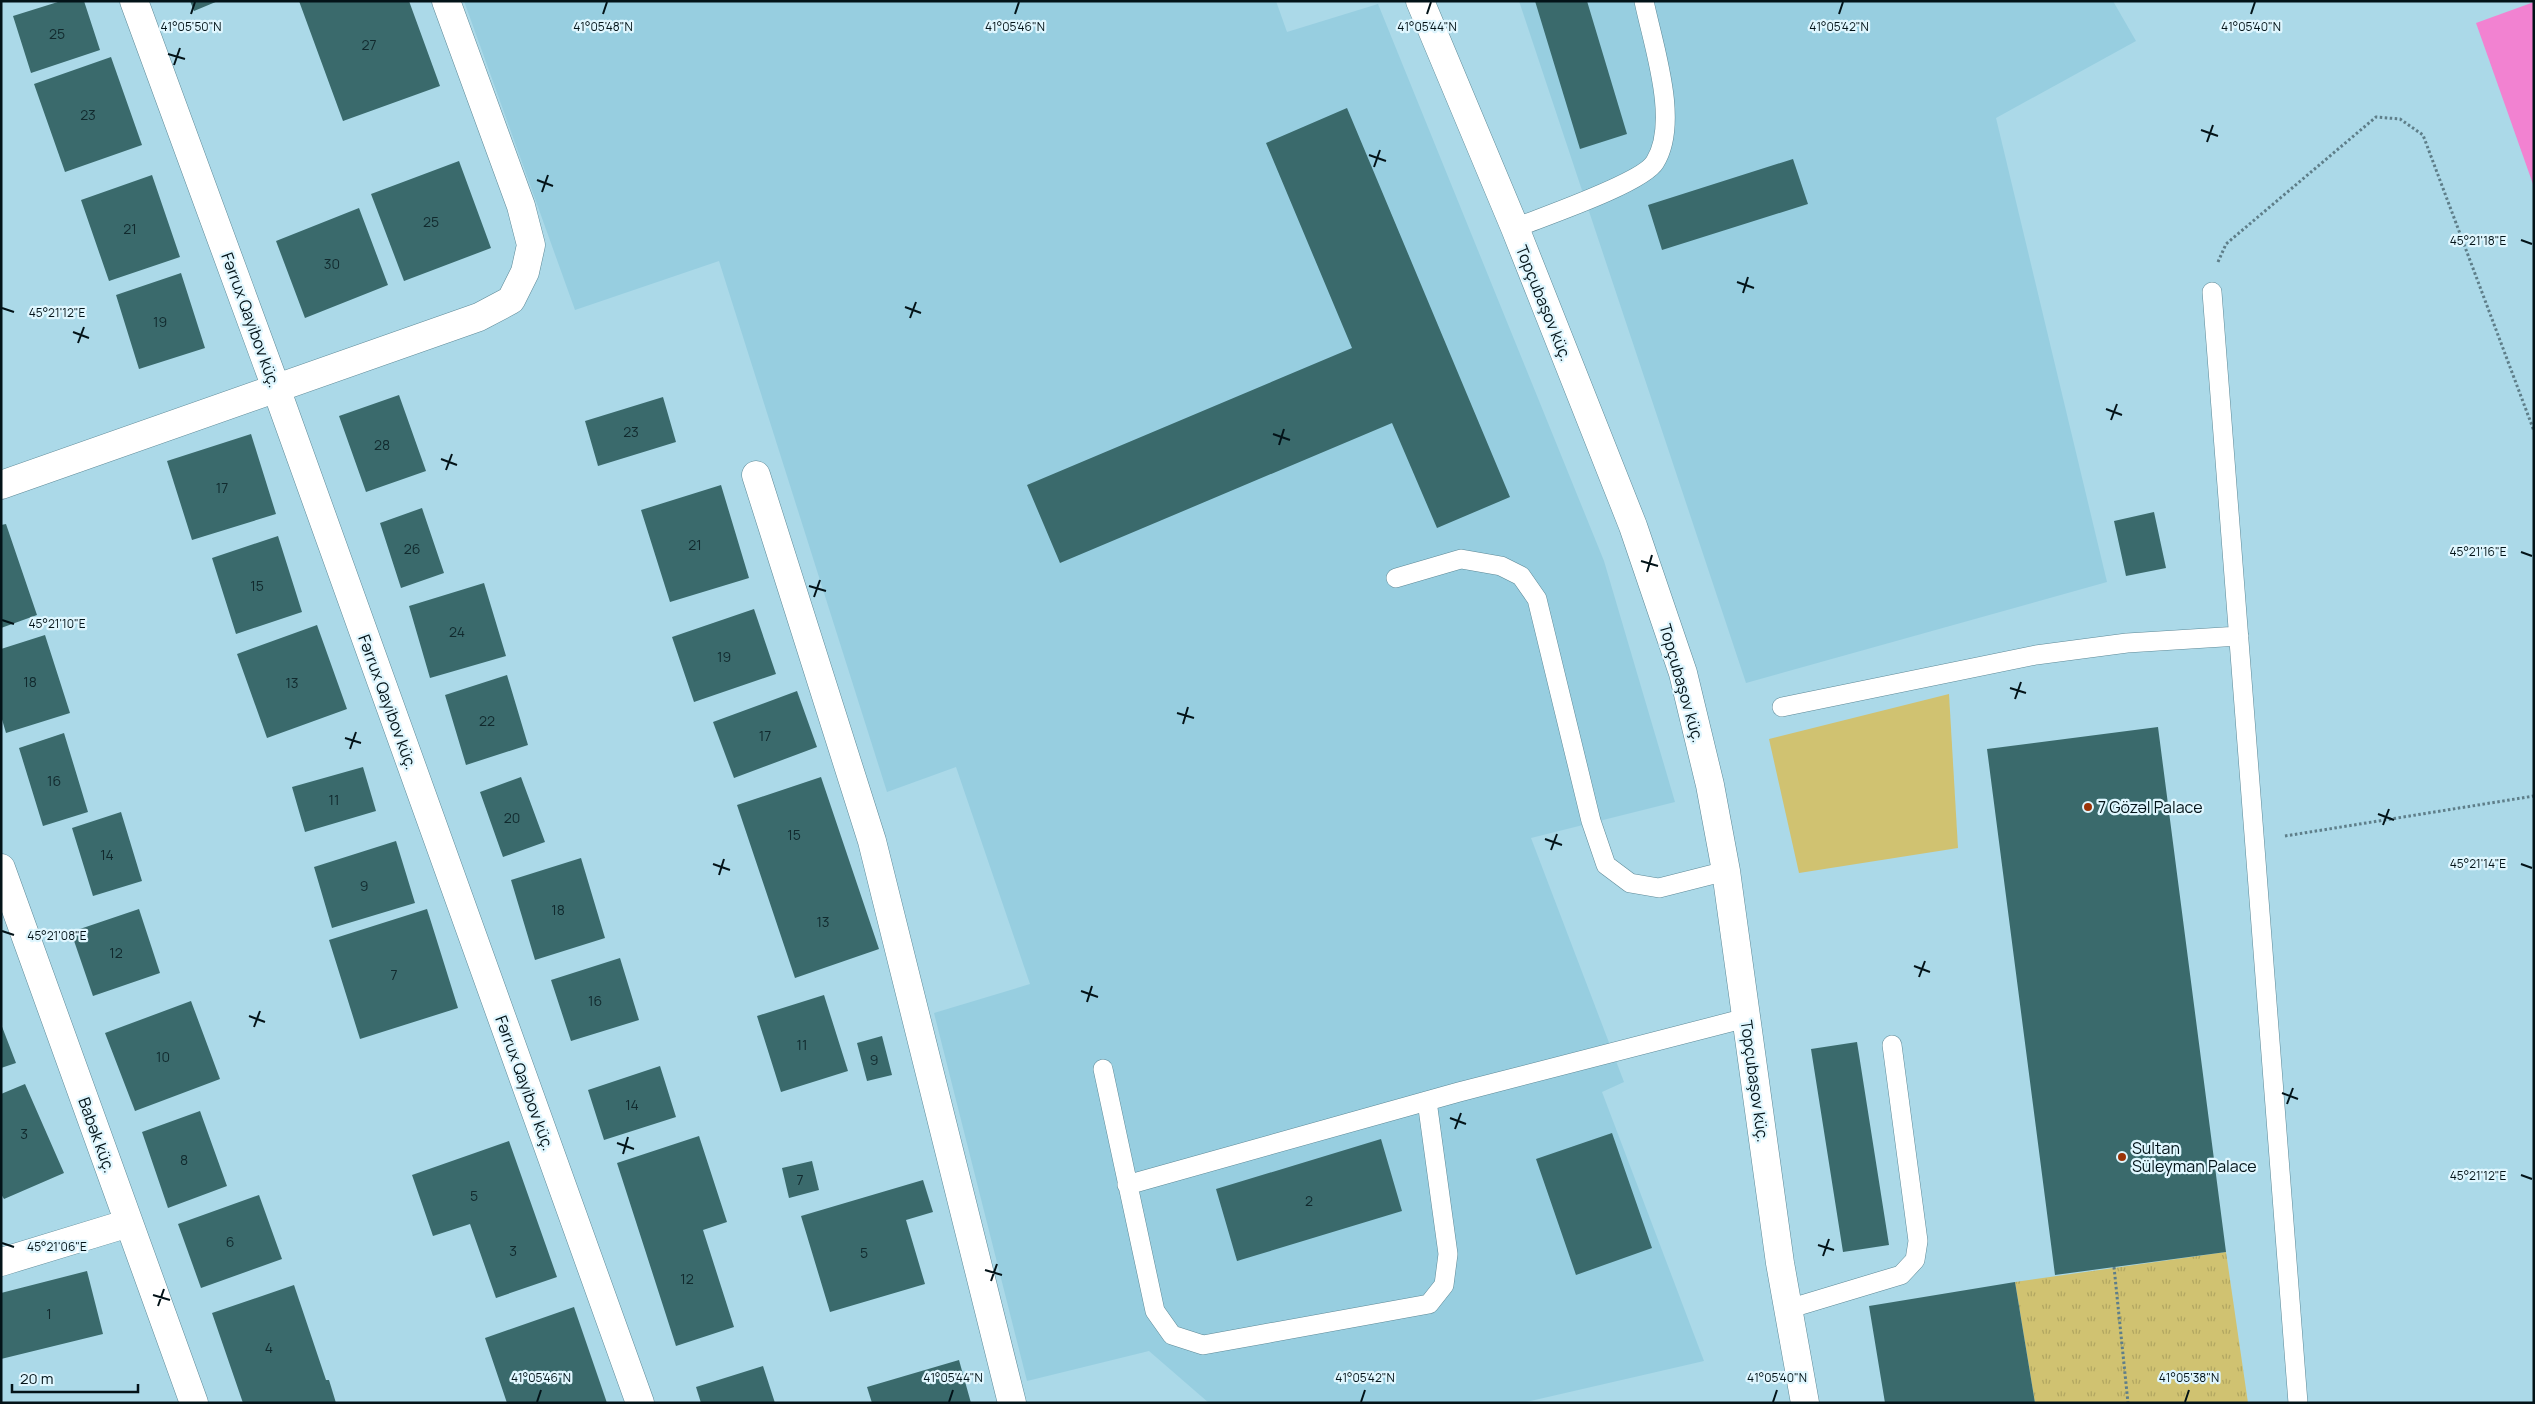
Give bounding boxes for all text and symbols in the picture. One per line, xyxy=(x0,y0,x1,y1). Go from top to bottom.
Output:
text: 41°05'50"N xyxy=(160,18,222,35)
text: 41°05'48"N xyxy=(573,18,633,35)
text: 41°05'46"N xyxy=(985,18,1045,35)
text: 41°05'44"N xyxy=(1397,18,1457,35)
text: 41°05'42"N xyxy=(1809,18,1869,35)
text: 41°05'40"N xyxy=(2221,18,2281,35)
house number: 25 xyxy=(49,24,65,43)
house number: 27 xyxy=(361,35,377,54)
house number: 23 xyxy=(80,105,96,124)
house number: 25 xyxy=(423,212,439,231)
house number: 21 xyxy=(123,219,137,238)
text: 45°21'18"E xyxy=(2450,232,2506,249)
street label: Topçubaşov küç. xyxy=(1511,242,1577,364)
street label: Fərrux Qayibov küç. xyxy=(216,250,286,390)
house number: 30 xyxy=(324,254,340,273)
text: 45°21'12"E xyxy=(29,304,85,321)
house number: 19 xyxy=(153,312,167,331)
house number: 23 xyxy=(623,422,639,441)
house number: 28 xyxy=(374,435,390,454)
house number: 17 xyxy=(216,478,228,497)
house number: 21 xyxy=(688,535,702,554)
house number: 26 xyxy=(404,539,420,558)
text: 45°21'16"E xyxy=(2449,543,2507,560)
house number: 15 xyxy=(250,576,264,595)
text: 45°21'10"E xyxy=(28,615,86,632)
street label: Topçubaşov küç. xyxy=(1654,621,1710,745)
house number: 24 xyxy=(449,622,465,641)
street label: Fərrux Qayibov küç. xyxy=(353,632,423,772)
house number: 19 xyxy=(717,647,731,666)
house number: 18 xyxy=(23,672,37,691)
house number: 13 xyxy=(285,673,299,692)
house number: 22 xyxy=(479,711,495,730)
house number: 17 xyxy=(759,726,771,745)
house number: 16 xyxy=(47,771,61,790)
house number: 11 xyxy=(329,790,339,809)
place label: 7 Gözəl Palace xyxy=(2098,796,2203,818)
marker: 7 Gözəl Palace xyxy=(2082,801,2094,813)
house number: 20 xyxy=(504,808,520,827)
house number: 15 xyxy=(787,825,801,844)
house number: 14 xyxy=(100,845,114,864)
text: 45°21'14"E xyxy=(2450,855,2506,872)
house number: 9 xyxy=(360,876,368,895)
house number: 18 xyxy=(551,900,565,919)
house number: 13 xyxy=(816,912,830,931)
text: 45°21'08"E xyxy=(27,927,87,944)
house number: 12 xyxy=(109,943,123,962)
house number: 7 xyxy=(390,965,398,984)
house number: 16 xyxy=(588,991,602,1010)
street label: Fərrux Qayibov küç. xyxy=(490,1013,560,1153)
street label: Topçubaşov küç. xyxy=(1736,1019,1774,1143)
house number: 11 xyxy=(797,1035,807,1054)
house number: 10 xyxy=(156,1047,170,1066)
house number: 9 xyxy=(870,1050,878,1069)
street label: Babək küç. xyxy=(73,1094,121,1176)
house number: 14 xyxy=(625,1095,639,1114)
house number: 3 xyxy=(20,1124,28,1143)
place label: Sultan Süleyman Palace xyxy=(2132,1137,2257,1177)
house number: 8 xyxy=(180,1150,188,1169)
marker: Sultan Süleyman Palace xyxy=(2116,1151,2128,1163)
text: 45°21'12"E xyxy=(2450,1167,2506,1184)
house number: 7 xyxy=(796,1170,804,1189)
house number: 5 xyxy=(470,1186,478,1205)
house number: 2 xyxy=(1305,1191,1313,1210)
house number: 6 xyxy=(226,1232,234,1251)
text: 45°21'06"E xyxy=(27,1238,87,1255)
house number: 3 xyxy=(509,1241,517,1260)
house number: 5 xyxy=(860,1243,868,1262)
house number: 12 xyxy=(680,1269,694,1288)
house number: 1 xyxy=(46,1304,52,1323)
house number: 4 xyxy=(265,1338,273,1357)
scale bar xyxy=(12,1362,139,1394)
text: 20 m xyxy=(20,1368,53,1389)
text: 41°05'46"N xyxy=(511,1369,571,1386)
text: 41°05'44"N xyxy=(923,1369,983,1386)
text: 41°05'42"N xyxy=(1335,1369,1395,1386)
text: 41°05'40"N xyxy=(1747,1369,1807,1386)
text: 41°05'38"N xyxy=(2159,1369,2219,1386)

